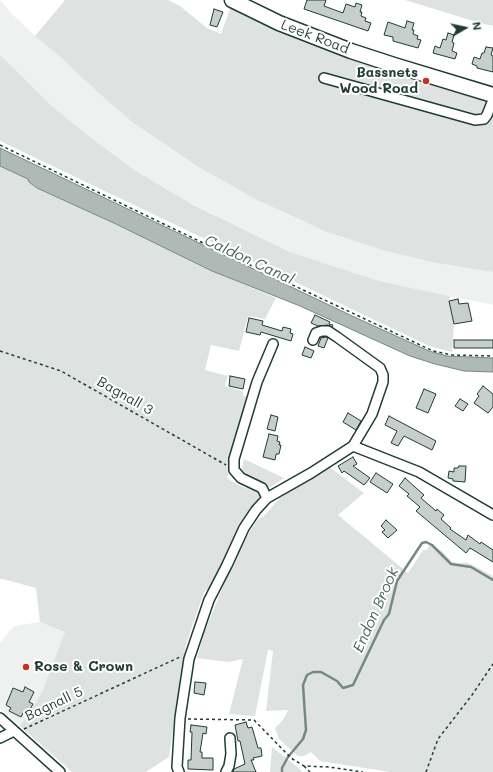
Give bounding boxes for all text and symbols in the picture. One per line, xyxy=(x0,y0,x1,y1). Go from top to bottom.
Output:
north arrow xyxy=(445,8,485,48)
street label: Leek Road xyxy=(279,16,351,58)
text: N xyxy=(469,21,485,31)
place label: Bassnets Wood Road xyxy=(340,65,418,98)
marker: Bassnets Wood Road xyxy=(421,76,431,86)
water label: Caldon Canal xyxy=(201,231,297,289)
street label: Bagnall 3 xyxy=(94,373,156,419)
water label: Endon Brook xyxy=(349,565,403,655)
place label: Rose & Crown xyxy=(34,659,133,675)
marker: Rose & Crown xyxy=(21,662,31,672)
street label: Bagnall 5 xyxy=(22,683,86,725)

